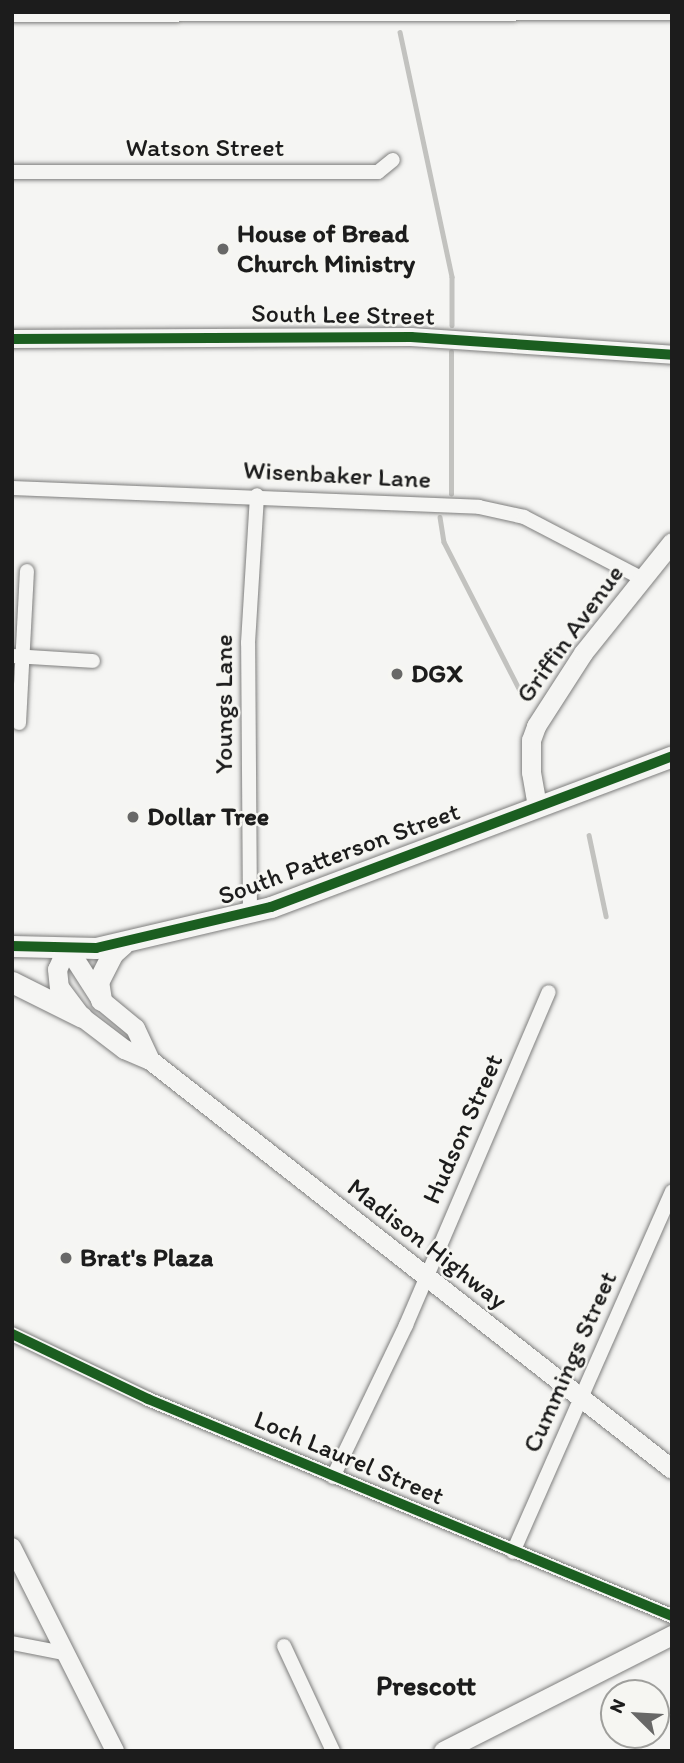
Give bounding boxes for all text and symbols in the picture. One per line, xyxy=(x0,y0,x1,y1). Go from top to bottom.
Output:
street label: Watson Street xyxy=(126,132,284,164)
place label: House of Bread Church Ministry xyxy=(237,218,416,280)
marker: House of Bread Church Ministry xyxy=(215,241,231,257)
street label: South Lee Street xyxy=(251,298,435,332)
street label: Wisenbaker Lane xyxy=(242,454,432,496)
street label: Griffin Avenue xyxy=(510,559,630,709)
street label: Youngs Lane xyxy=(208,634,240,774)
place label: DGX xyxy=(411,658,463,690)
marker: DGX xyxy=(389,666,405,682)
street label: South Patterson Street xyxy=(214,796,464,912)
place label: Dollar Tree xyxy=(147,801,269,833)
marker: Dollar Tree xyxy=(125,809,141,825)
street label: Hudson Street xyxy=(416,1049,510,1209)
street label: Madison Highway xyxy=(341,1172,513,1316)
place label: Brat's Plaza xyxy=(80,1242,213,1274)
marker: Brat's Plaza xyxy=(58,1250,74,1266)
street label: Cummings Street xyxy=(516,1267,624,1457)
street label: Loch Laurel Street xyxy=(249,1404,449,1512)
district label: Prescott xyxy=(376,1668,476,1702)
north arrow xyxy=(600,1679,670,1749)
text: N xyxy=(604,1696,630,1717)

